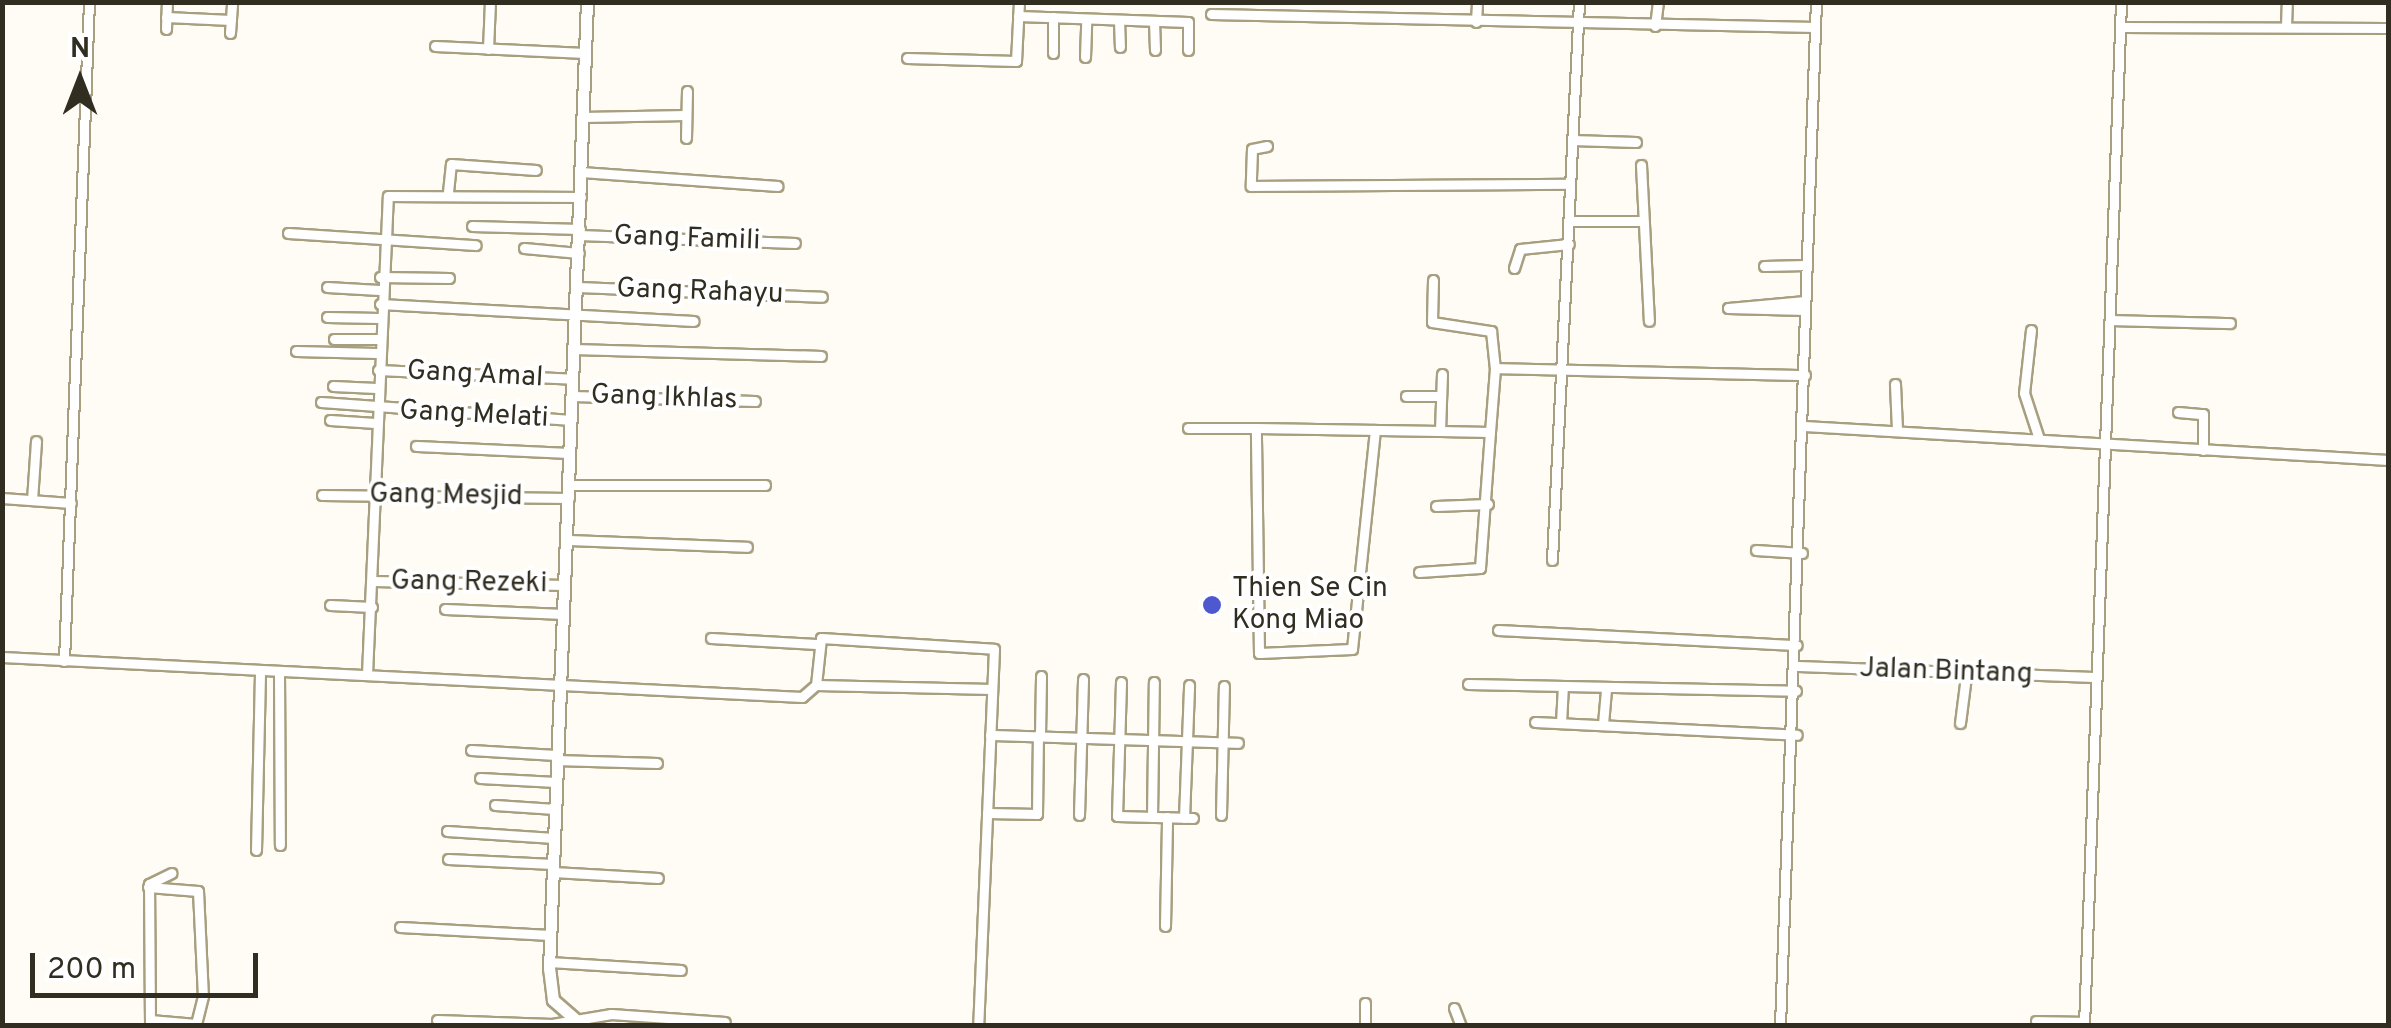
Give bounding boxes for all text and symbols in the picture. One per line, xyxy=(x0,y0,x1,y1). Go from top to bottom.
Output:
north arrow xyxy=(30,30,130,130)
text: N xyxy=(70,32,90,68)
street label: Gang Famili xyxy=(613,220,761,258)
street label: Gang Rahayu xyxy=(616,272,784,312)
street label: Gang Amal xyxy=(405,355,545,395)
street label: Gang Ikhlas xyxy=(590,379,738,417)
street label: Gang Melati xyxy=(399,394,549,436)
street label: Gang Mesjid xyxy=(369,478,523,514)
street label: Gang Rezeki xyxy=(390,565,548,601)
place label: Thien Se Cin Kong Miao xyxy=(1232,572,1388,638)
marker: Thien Se Cin Kong Miao xyxy=(1201,594,1223,616)
street label: Jalan Bintang xyxy=(1859,652,2033,692)
scale bar xyxy=(35,933,262,995)
text: 200 m xyxy=(47,952,136,989)

